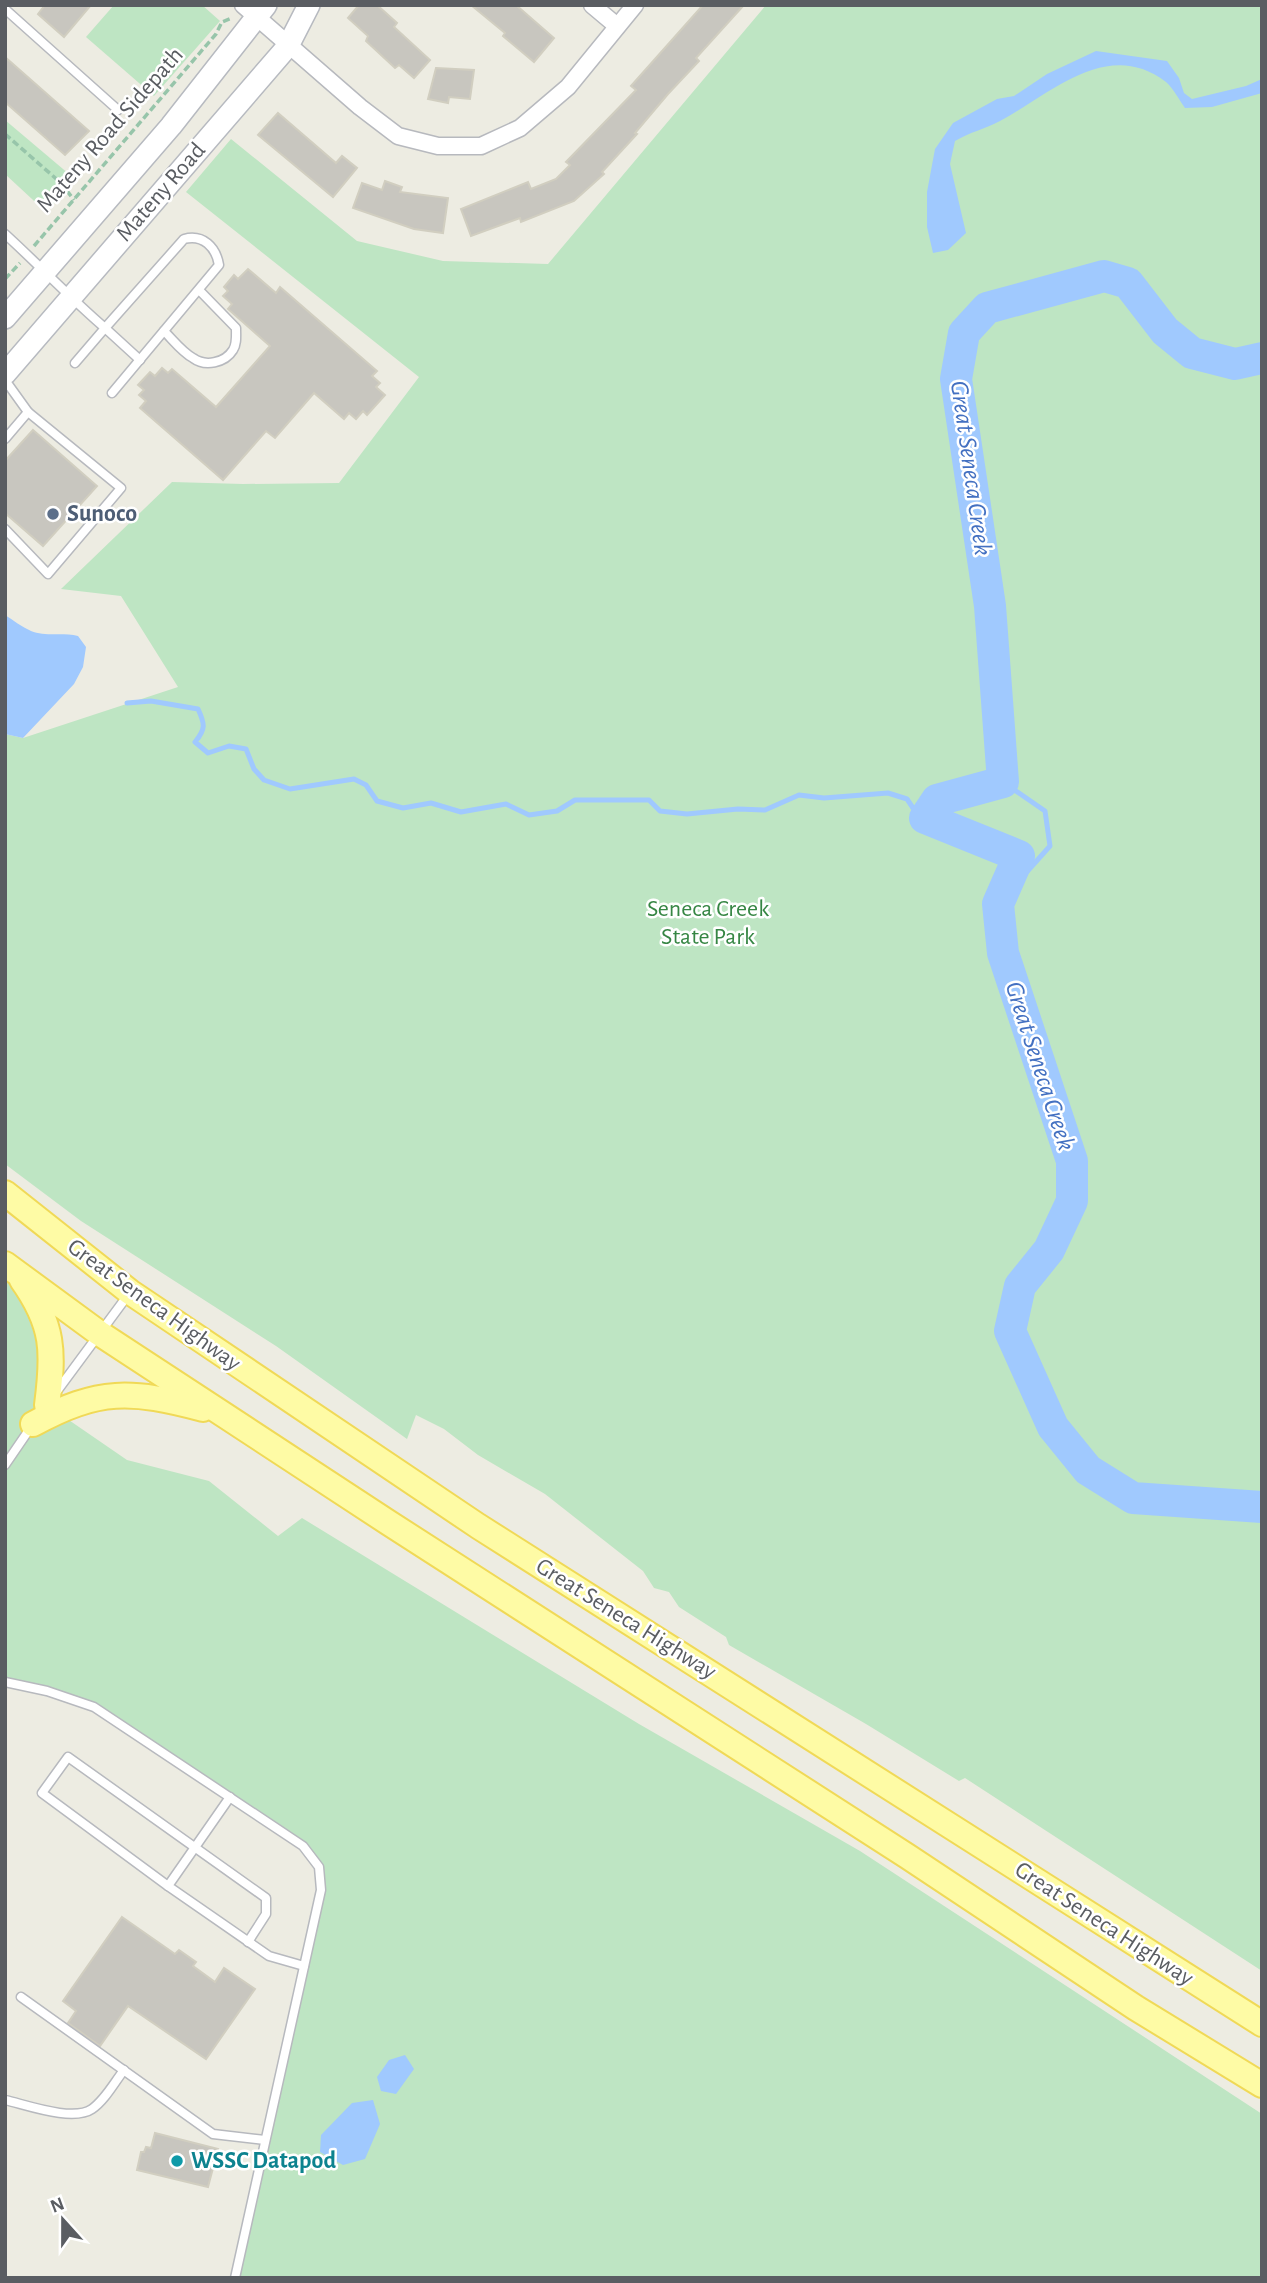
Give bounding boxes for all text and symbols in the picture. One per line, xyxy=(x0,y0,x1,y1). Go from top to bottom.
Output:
street label: Mateny Road Sidepath xyxy=(30,41,190,219)
street label: Mateny Road xyxy=(110,137,212,247)
water label: Great Seneca Creek xyxy=(946,379,996,557)
place label: Sunoco xyxy=(67,502,137,526)
marker: Sunoco xyxy=(45,506,61,522)
park label: Seneca Creek State Park xyxy=(647,897,769,949)
water label: Great Seneca Creek xyxy=(1000,978,1080,1154)
street label: Great Seneca Highway xyxy=(63,1234,245,1376)
street label: Great Seneca Highway xyxy=(532,1554,720,1684)
street label: Great Seneca Highway xyxy=(1010,1857,1198,1991)
place label: WSSC Datapod xyxy=(191,2149,336,2173)
marker: WSSC Datapod xyxy=(169,2153,185,2169)
north arrow xyxy=(28,2185,98,2255)
text: N xyxy=(48,2194,67,2217)

